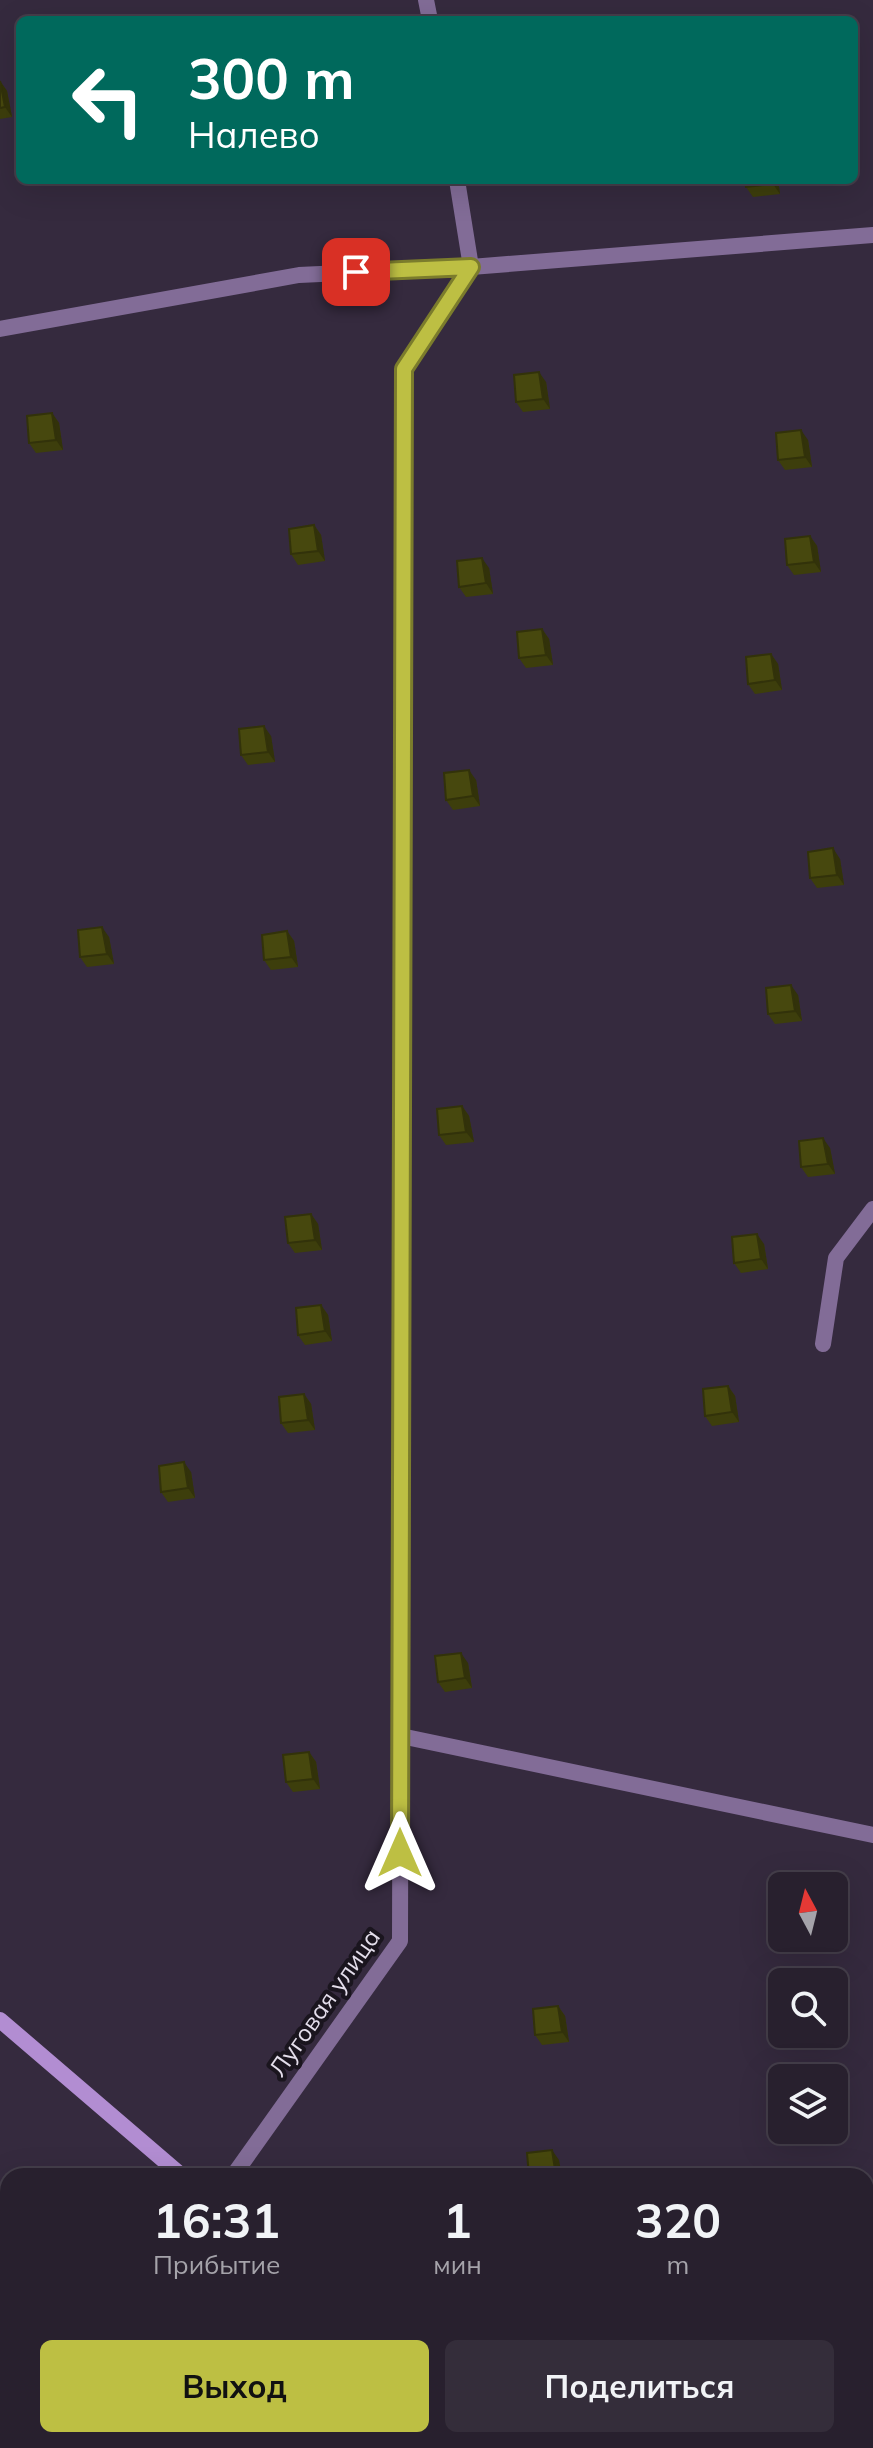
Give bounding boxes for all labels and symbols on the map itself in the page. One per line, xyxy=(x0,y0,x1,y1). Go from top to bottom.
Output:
pin xyxy=(322,238,390,306)
position arrow xyxy=(358,1811,442,1895)
north arrow xyxy=(768,1872,848,1952)
street label: Луговая улица xyxy=(262,1923,386,2082)

